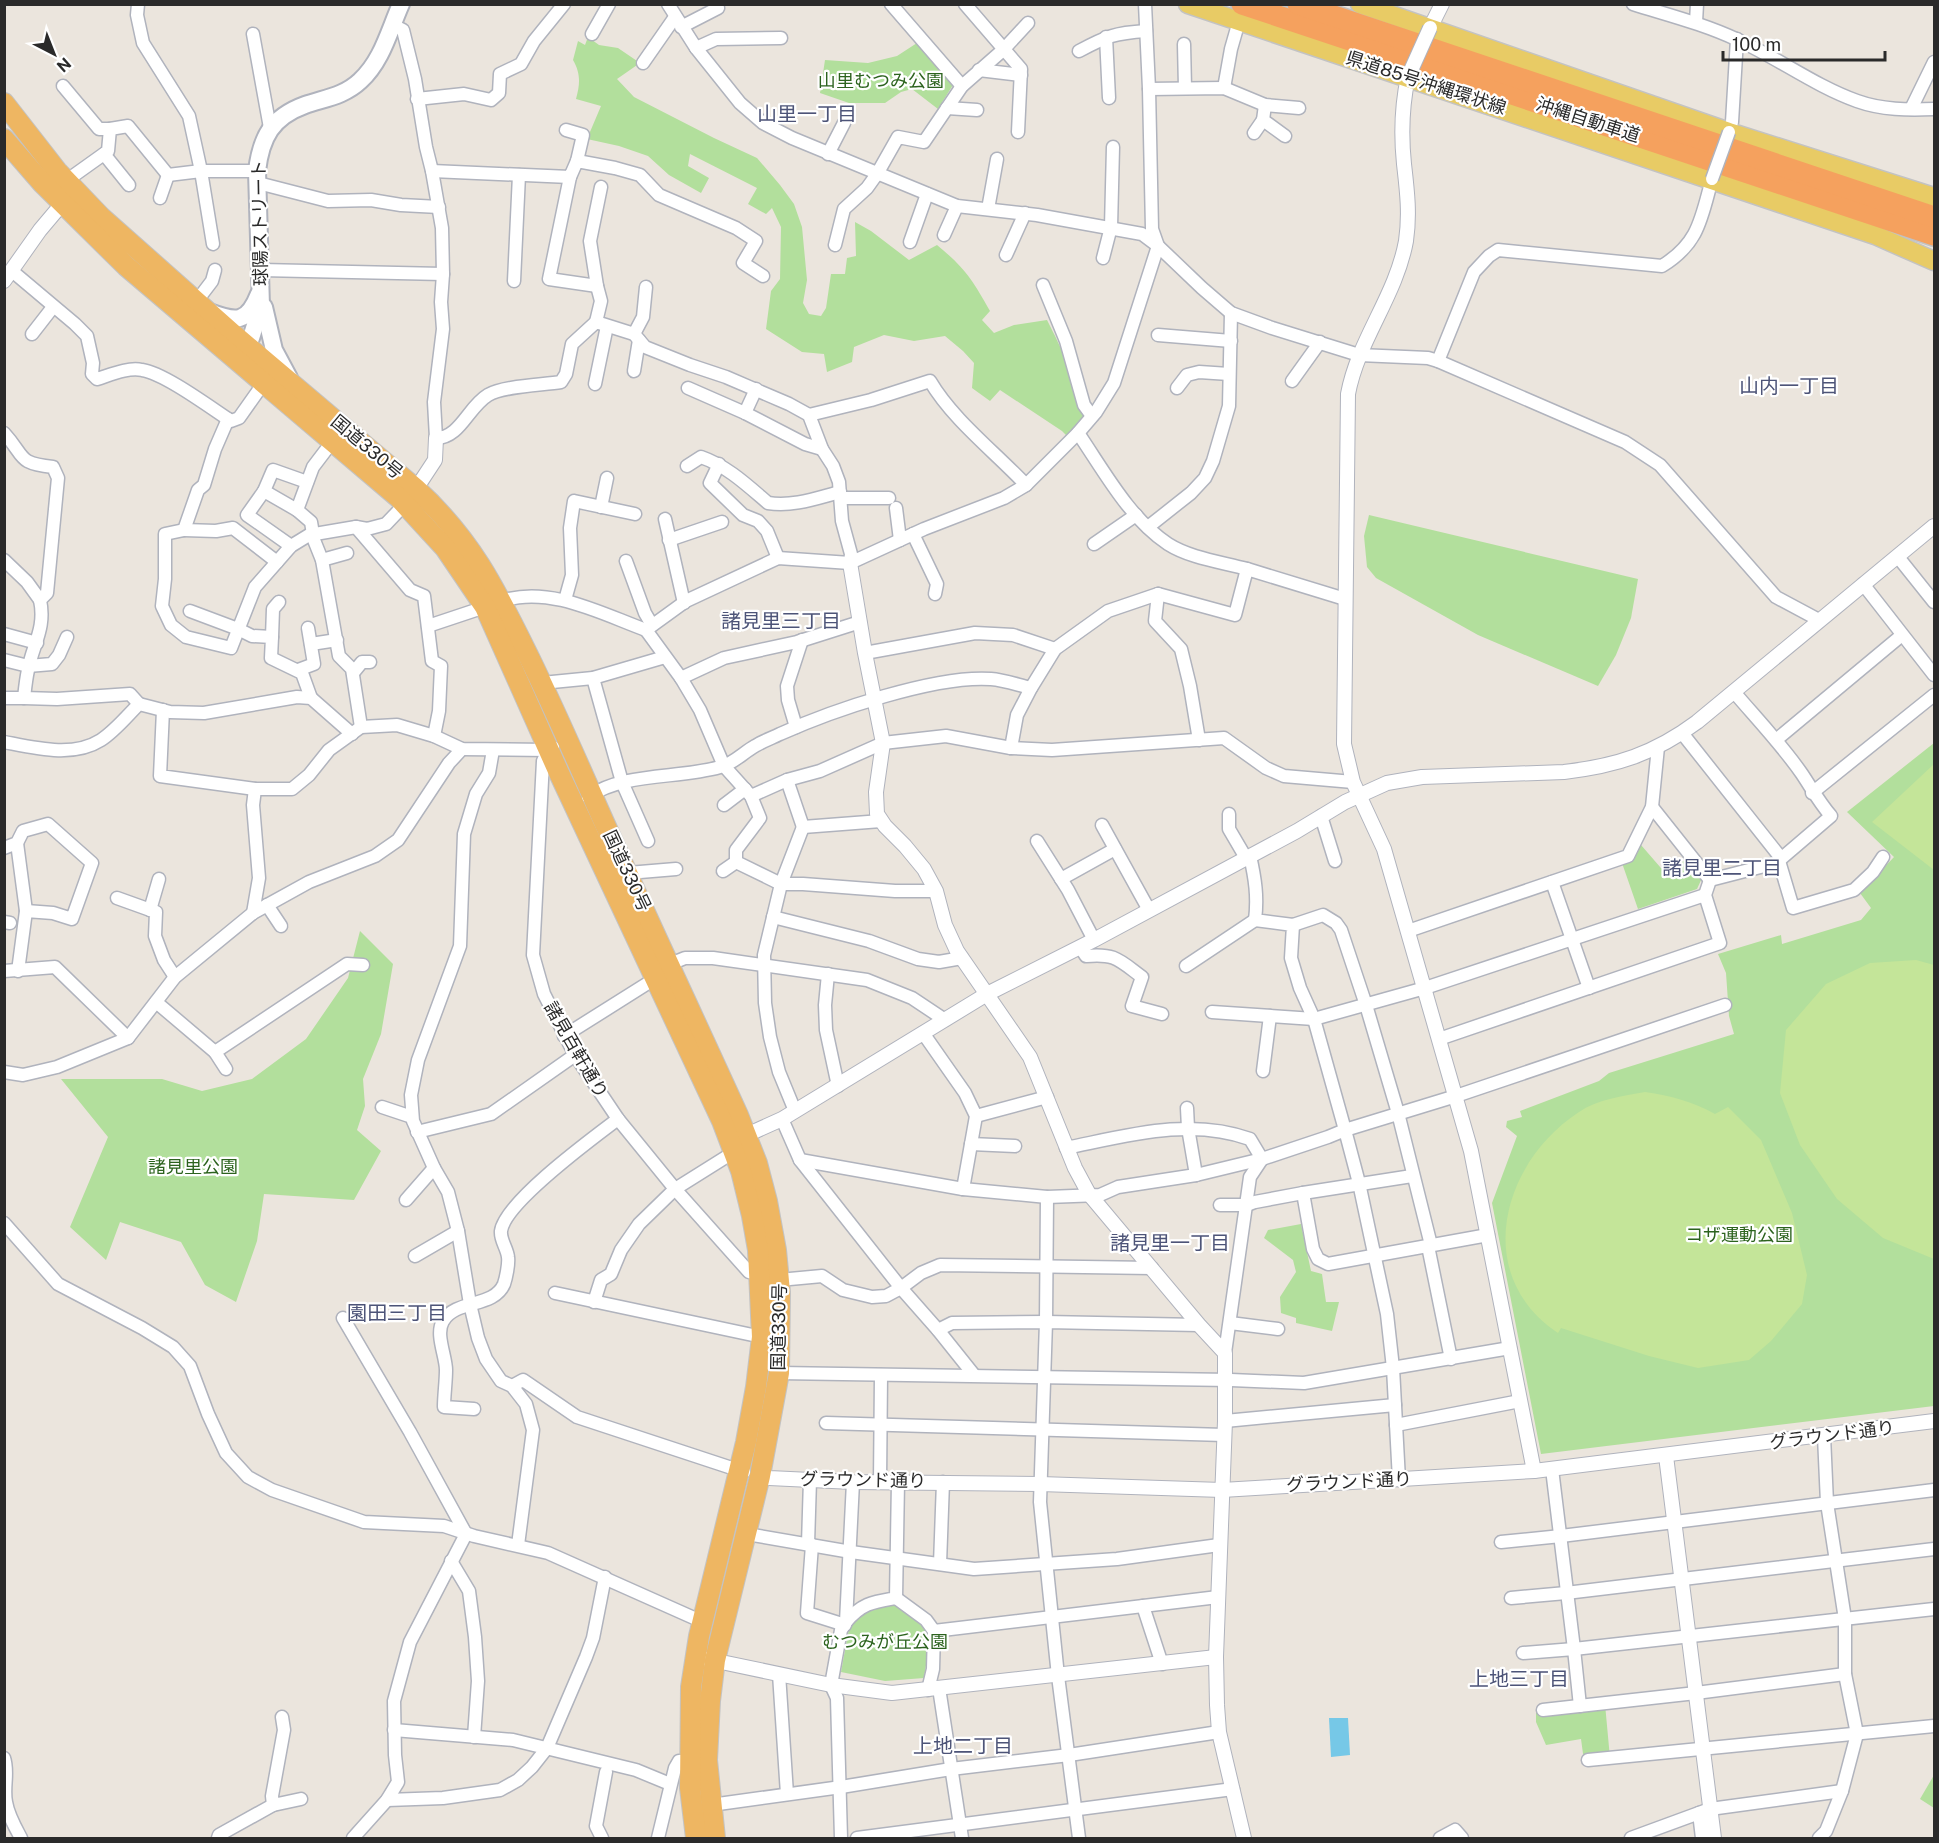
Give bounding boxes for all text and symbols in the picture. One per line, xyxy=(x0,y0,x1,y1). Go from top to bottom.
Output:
north arrow xyxy=(24,24,84,84)
scale bar xyxy=(1723,24,1885,62)
text: 100 m xyxy=(1732,34,1781,55)
street label: 県道85号沖縄環状線 xyxy=(1343,47,1509,118)
text: N xyxy=(53,54,75,76)
park label: 山里むつみ公園 xyxy=(818,70,944,91)
street label: 沖縄自動車道 xyxy=(1534,93,1643,146)
district label: 山里一丁目 xyxy=(757,102,857,126)
street label: 球陽ストリート xyxy=(248,160,271,286)
district label: 山内一丁目 xyxy=(1739,374,1839,398)
street label: 国道330号 xyxy=(327,410,408,483)
district label: 諸見里三丁目 xyxy=(721,609,841,633)
street label: 国道330号 xyxy=(599,827,655,915)
district label: 諸見里二丁目 xyxy=(1662,856,1782,880)
street label: 諸見百軒通り xyxy=(540,998,613,1102)
park label: 諸見里公園 xyxy=(148,1156,238,1177)
park label: コザ運動公園 xyxy=(1685,1224,1793,1245)
district label: 諸見里一丁目 xyxy=(1110,1231,1230,1255)
street label: 国道330号 xyxy=(767,1283,790,1371)
district label: 園田三丁目 xyxy=(347,1301,447,1325)
street label: グラウンド通り xyxy=(1768,1416,1896,1453)
street label: グラウンド通り xyxy=(800,1468,926,1491)
street label: グラウンド通り xyxy=(1286,1468,1412,1495)
park label: むつみが丘公園 xyxy=(822,1631,948,1652)
district label: 上地三丁目 xyxy=(1469,1667,1569,1691)
district label: 上地二丁目 xyxy=(913,1734,1013,1758)

